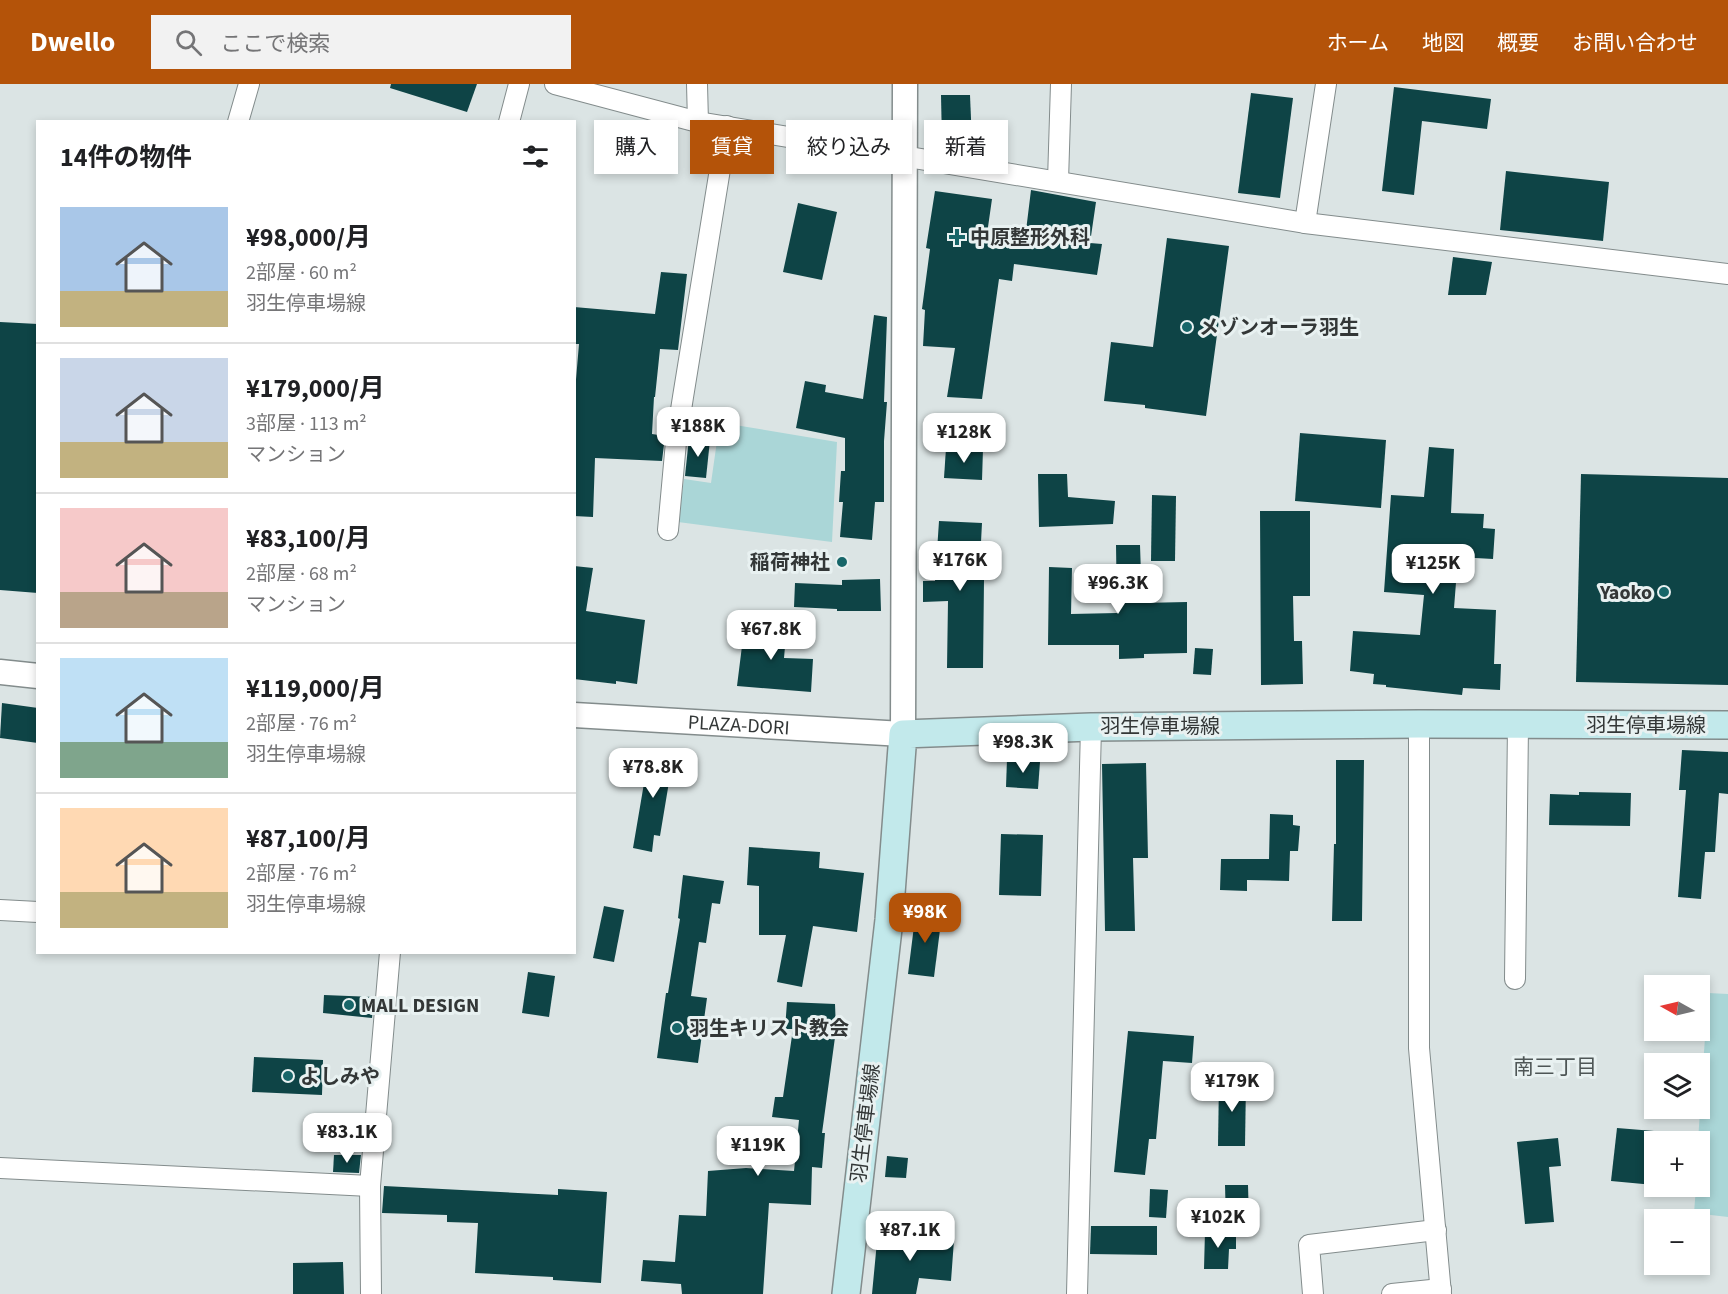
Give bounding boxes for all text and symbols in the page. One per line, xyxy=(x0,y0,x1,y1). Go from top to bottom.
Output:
search box xyxy=(151,15,571,69)
text: Dwello xyxy=(30,22,115,62)
icon: search xyxy=(172,26,205,59)
text: ここで検索 xyxy=(220,28,330,60)
text: ホーム xyxy=(1327,28,1389,58)
text: 地図 xyxy=(1422,28,1464,58)
text: 概要 xyxy=(1497,28,1539,58)
text: お問い合わせ xyxy=(1572,28,1698,58)
chip: 購入 xyxy=(594,120,678,174)
chip: 賃貸 xyxy=(690,120,774,174)
chip: 絞り込み xyxy=(786,120,912,174)
chip: 新着 xyxy=(924,120,1008,174)
text: 14件の物件 xyxy=(60,139,191,176)
icon: filters xyxy=(519,140,552,173)
text: ¥98,000/月 xyxy=(246,219,371,256)
place label: 中原整形外科 xyxy=(970,224,1090,252)
marker: 中原整形外科 xyxy=(948,228,966,246)
icon: home xyxy=(108,231,180,303)
text: 2部屋 · 60 m² xyxy=(246,259,357,287)
text: 羽生停車場線 xyxy=(246,290,366,318)
place label: メゾンオーラ羽生 xyxy=(1199,314,1359,342)
marker: メゾンオーラ羽生 xyxy=(1180,320,1194,334)
text: ¥179,000/月 xyxy=(246,370,385,407)
icon: home xyxy=(108,382,180,454)
pin: ¥188K xyxy=(656,407,740,458)
text: 3部屋 · 113 m² xyxy=(246,410,367,438)
text: ¥188K xyxy=(671,412,725,440)
pin: ¥128K xyxy=(922,413,1006,464)
text: ¥128K xyxy=(937,418,991,446)
text: マンション xyxy=(246,441,346,469)
text: ¥83,100/月 xyxy=(246,520,371,557)
icon: home xyxy=(108,532,180,604)
pin: ¥176K xyxy=(918,541,1002,592)
pin: ¥125K xyxy=(1391,544,1475,595)
text: ¥176K xyxy=(933,546,987,574)
place label: 稲荷神社 xyxy=(750,549,830,577)
text: ¥125K xyxy=(1406,549,1460,577)
marker: 稲荷神社 xyxy=(835,555,849,569)
text: 2部屋 · 68 m² xyxy=(246,560,357,588)
pin: ¥96.3K xyxy=(1069,564,1167,615)
text: ¥96.3K xyxy=(1088,569,1148,597)
place label: Yaoko xyxy=(1599,579,1652,607)
marker: Yaoko xyxy=(1657,585,1671,599)
text: マンション xyxy=(246,591,346,619)
pin: ¥67.8K xyxy=(722,610,820,661)
text: ¥67.8K xyxy=(741,615,801,643)
text: ¥119,000/月 xyxy=(246,670,385,707)
icon: home xyxy=(108,682,180,754)
street label: PLAZA-DORI xyxy=(687,709,790,742)
text: 2部屋 · 76 m² xyxy=(246,710,357,738)
street label: 羽生停車場線 xyxy=(1586,712,1706,740)
street label: 羽生停車場線 xyxy=(1100,713,1220,741)
pin: ¥98.3K xyxy=(974,723,1072,774)
text: ¥98.3K xyxy=(993,728,1053,756)
text: 羽生停車場線 xyxy=(246,741,366,769)
pin: ¥78.8K xyxy=(604,748,702,799)
text: ¥78.8K xyxy=(623,753,683,781)
text: ¥87,100/月 xyxy=(246,820,371,857)
icon: home xyxy=(108,832,180,904)
text: 2部屋 · 76 m² xyxy=(246,860,357,888)
text: 羽生停車場線 xyxy=(246,891,366,919)
pin: ¥98K xyxy=(889,893,961,944)
text: ¥98K xyxy=(903,898,947,926)
north arrow xyxy=(1644,975,1710,1041)
map controls xyxy=(1644,975,1710,1275)
place label: MALL DESIGN xyxy=(361,992,479,1020)
marker: MALL DESIGN xyxy=(342,998,356,1012)
place label: 羽生キリスト教会 xyxy=(689,1015,849,1043)
marker: 羽生キリスト教会 xyxy=(670,1021,684,1035)
district label: 南三丁目 xyxy=(1513,1052,1597,1082)
button: layers xyxy=(1644,1053,1710,1119)
street label: 羽生停車場線 xyxy=(845,1062,887,1184)
pin: ¥179K xyxy=(1190,1062,1274,1113)
place label: よしみや xyxy=(300,1063,380,1091)
text: ¥179K xyxy=(1205,1067,1259,1095)
marker: よしみや xyxy=(281,1069,295,1083)
pin: ¥83.1K xyxy=(298,1113,396,1164)
text: ¥83.1K xyxy=(317,1118,377,1146)
pin: ¥119K xyxy=(716,1126,800,1177)
text: ¥119K xyxy=(731,1131,785,1159)
button: + xyxy=(1644,1131,1710,1197)
pin: ¥102K xyxy=(1176,1198,1260,1249)
text: ¥102K xyxy=(1191,1203,1245,1231)
button: − xyxy=(1644,1209,1710,1275)
pin: ¥87.1K xyxy=(861,1211,959,1262)
text: ¥87.1K xyxy=(880,1216,940,1244)

